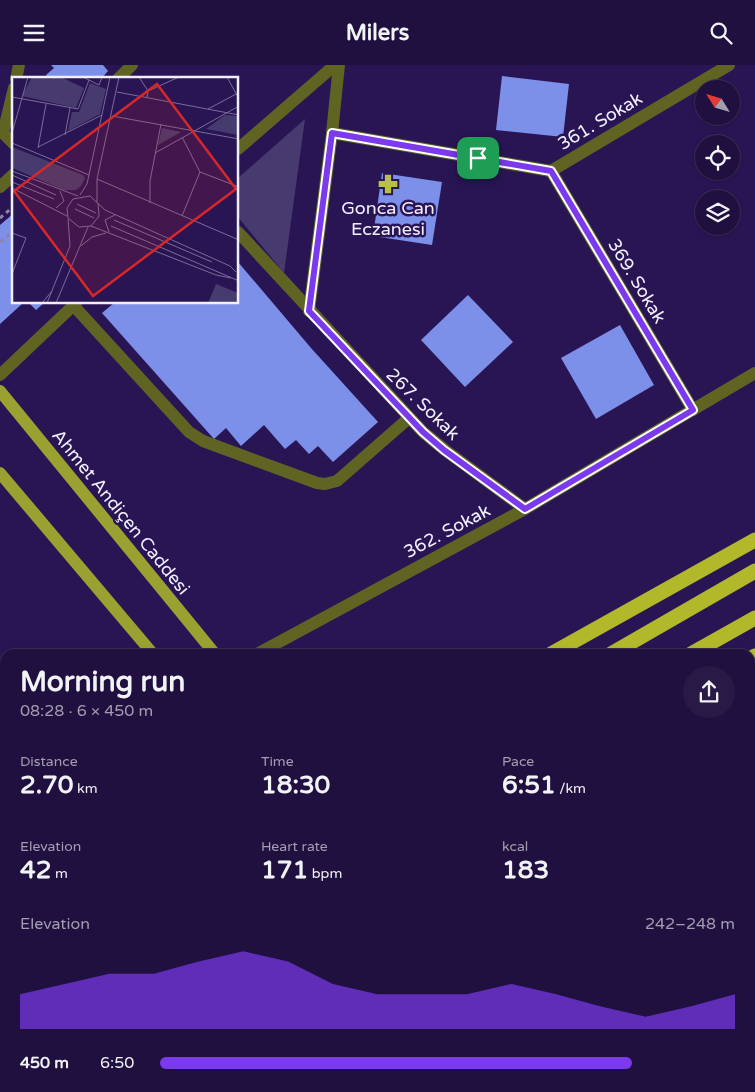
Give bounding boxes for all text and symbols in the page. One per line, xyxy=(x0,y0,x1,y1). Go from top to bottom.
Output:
icon: menu xyxy=(20,19,48,47)
icon: search xyxy=(707,19,735,47)
text: Milers xyxy=(346,20,409,46)
inset map xyxy=(12,77,239,304)
north arrow xyxy=(695,80,740,125)
map controls xyxy=(695,80,740,235)
street label: 361. Sokak xyxy=(554,87,646,155)
button: locate xyxy=(695,135,740,180)
pin xyxy=(457,137,499,179)
icon: arrive xyxy=(464,144,492,172)
pharmacy icon: Gonca Can Eczanesi xyxy=(377,173,399,195)
button: layers xyxy=(695,190,740,235)
place label: Gonca Can Eczanesi xyxy=(341,197,435,240)
street label: 369. Sokak xyxy=(603,235,671,327)
street label: 267. Sokak xyxy=(382,363,465,445)
street label: Ahmet Andiçen Caddesi xyxy=(47,425,195,599)
street label: 362. Sokak xyxy=(400,499,494,563)
text: Morning run xyxy=(20,665,185,699)
button: share xyxy=(683,666,735,718)
text: 08:28 · 6 × 450 m xyxy=(20,701,153,721)
text: Distance xyxy=(20,753,78,770)
text: Time xyxy=(261,753,294,770)
text: Pace xyxy=(502,753,534,770)
text: 2.70 xyxy=(20,770,73,800)
text: 18:30 xyxy=(261,770,330,800)
text: 6:51 xyxy=(502,770,556,800)
text: km xyxy=(73,780,97,797)
text: /km xyxy=(556,780,586,797)
text: Elevation xyxy=(20,838,81,855)
text: Heart rate xyxy=(261,838,328,855)
text: kcal xyxy=(502,838,528,855)
text: 42 xyxy=(20,855,51,885)
text: 171 xyxy=(261,855,308,885)
text: 183 xyxy=(502,855,549,885)
text: m xyxy=(51,865,68,882)
text: bpm xyxy=(308,865,342,882)
text: Elevation xyxy=(20,914,90,934)
text: 242–248 m xyxy=(645,914,735,934)
text: 450 m xyxy=(20,1053,69,1073)
text: 6:50 xyxy=(100,1053,134,1073)

